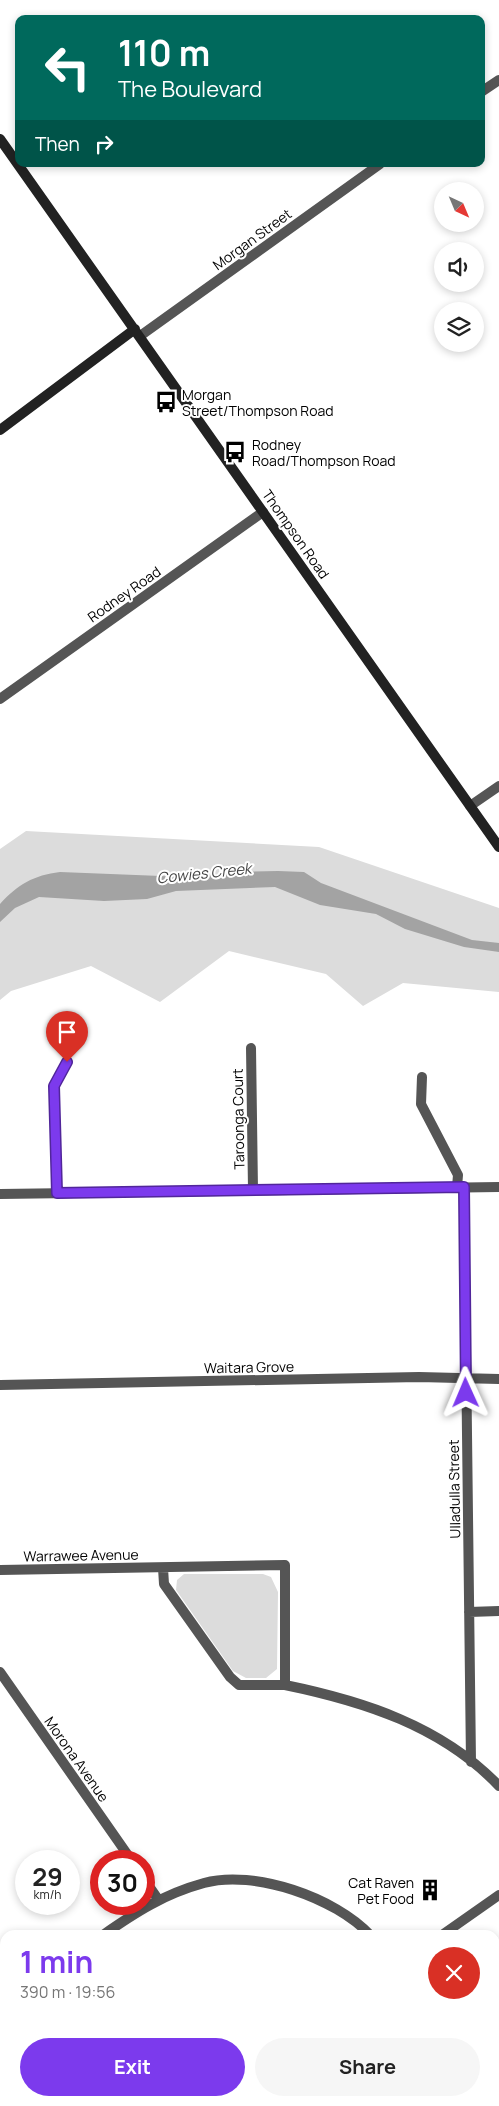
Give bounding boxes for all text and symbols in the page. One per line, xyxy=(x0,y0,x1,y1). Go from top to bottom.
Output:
text: 110 m xyxy=(118,29,210,77)
icon: left xyxy=(35,35,100,100)
text: The Boulevard xyxy=(118,74,262,104)
icon: right xyxy=(90,130,118,158)
text: Then xyxy=(35,131,80,157)
north arrow xyxy=(434,182,484,232)
map controls xyxy=(434,182,484,352)
street label: Morgan Street xyxy=(209,204,296,274)
button: sound xyxy=(434,242,484,292)
button: layers xyxy=(434,302,484,352)
place label: Morgan Street/Thompson Road xyxy=(182,385,334,420)
bus stop icon: Morgan Street/Thompson Road xyxy=(153,389,179,415)
place label: Rodney Road/Thompson Road xyxy=(252,435,396,470)
bus stop icon: Rodney Road/Thompson Road xyxy=(222,439,248,465)
street label: Thompson Road xyxy=(258,486,334,582)
street label: Rodney Road xyxy=(84,562,164,626)
water label: Cowies Creek xyxy=(156,857,255,888)
pin xyxy=(46,1011,88,1062)
icon: arrive xyxy=(53,1018,81,1046)
street label: Taroonga Court xyxy=(228,1068,248,1170)
street label: Waitara Grove xyxy=(204,1357,294,1377)
position arrow xyxy=(439,1366,491,1418)
street label: Ulladulla Street xyxy=(444,1439,464,1539)
street label: Warrawee Avenue xyxy=(23,1544,139,1566)
street label: Morona Avenue xyxy=(41,1713,113,1805)
speed limit sign: 30 xyxy=(90,1850,155,1915)
text: 29 xyxy=(32,1859,63,1894)
place label: Cat Raven Pet Food xyxy=(348,1873,414,1908)
building icon: Cat Raven Pet Food xyxy=(417,1877,443,1903)
text: km/h xyxy=(34,1886,61,1903)
text: 1 min xyxy=(20,1941,93,1982)
button: close xyxy=(428,1947,480,1999)
text: 390 m · 19:56 xyxy=(20,1981,115,2003)
button: Exit xyxy=(20,2038,245,2096)
button: Share xyxy=(255,2038,480,2096)

